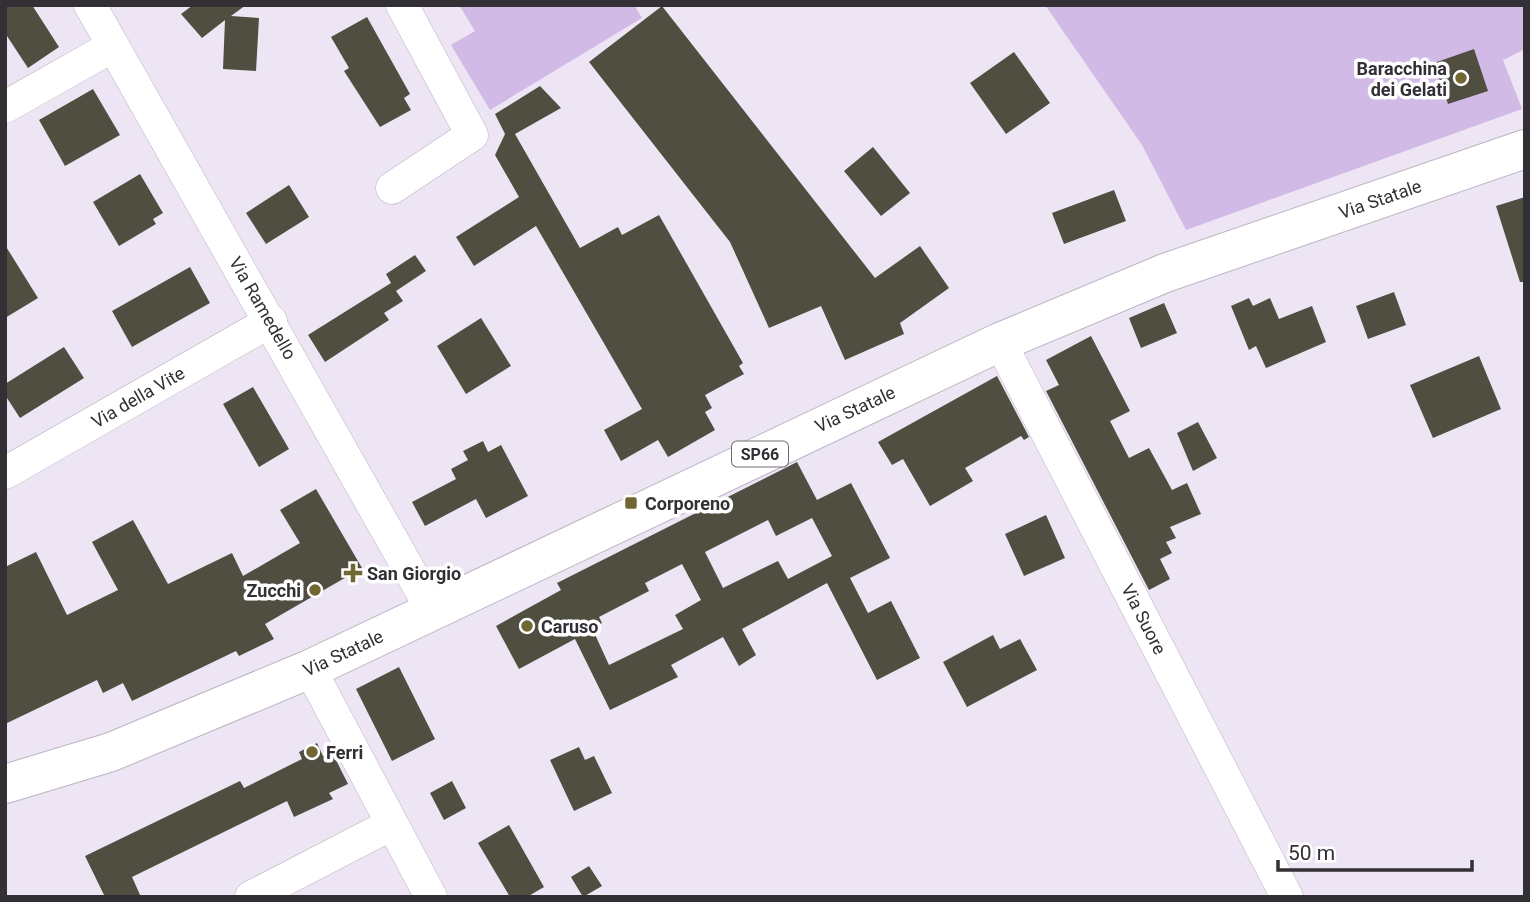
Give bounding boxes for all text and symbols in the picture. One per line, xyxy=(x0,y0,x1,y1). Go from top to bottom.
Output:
place label: Baracchina dei Gelati xyxy=(1357,58,1447,100)
marker: Baracchina dei Gelati xyxy=(1453,70,1469,86)
street label: Via Statale xyxy=(1336,175,1424,223)
street label: Via Ramedello xyxy=(225,253,301,363)
street label: Via della Vite xyxy=(88,362,188,432)
street label: Via Statale xyxy=(812,381,898,437)
road number: SP66 xyxy=(732,442,788,467)
place label: Corporeno xyxy=(645,493,730,514)
marker: Corporeno xyxy=(623,495,639,511)
place label: San Giorgio xyxy=(367,563,461,584)
marker: San Giorgio xyxy=(345,565,361,581)
place label: Zucchi xyxy=(247,580,301,601)
street label: Via Suore xyxy=(1117,580,1171,658)
marker: Zucchi xyxy=(307,582,323,598)
place label: Caruso xyxy=(541,616,599,637)
marker: Caruso xyxy=(519,618,535,634)
street label: Via Statale xyxy=(300,625,386,681)
place label: Ferri xyxy=(326,742,363,763)
marker: Ferri xyxy=(304,744,320,760)
scale bar xyxy=(1278,828,1472,872)
text: 50 m xyxy=(1288,841,1335,865)

